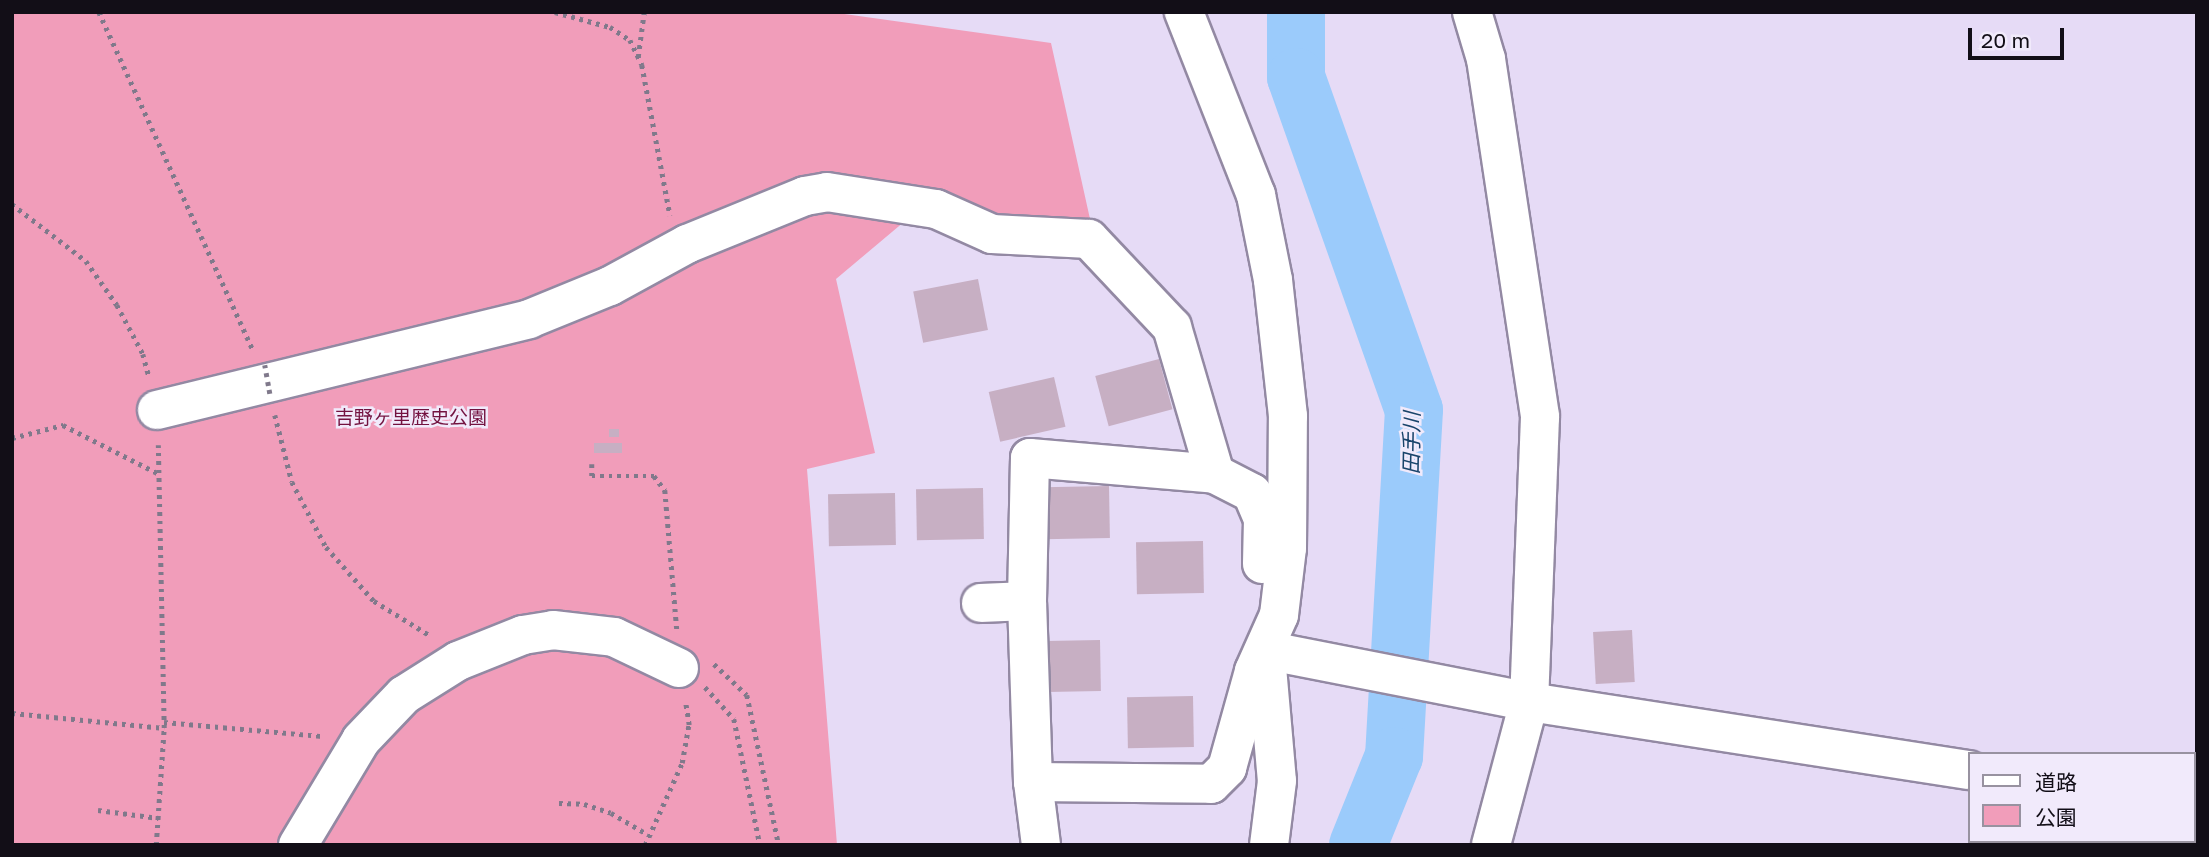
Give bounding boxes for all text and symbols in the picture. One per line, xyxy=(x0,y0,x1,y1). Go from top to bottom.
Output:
scale bar xyxy=(1971,14,2067,58)
text: 20 m xyxy=(1981,27,2030,53)
park label: 吉野ヶ里歴史公園 xyxy=(335,406,487,428)
water label: 田手川 xyxy=(1398,411,1424,475)
legend xyxy=(1968,752,2195,843)
text: 道路 xyxy=(2035,769,2077,795)
text: 公園 xyxy=(2035,804,2077,830)

